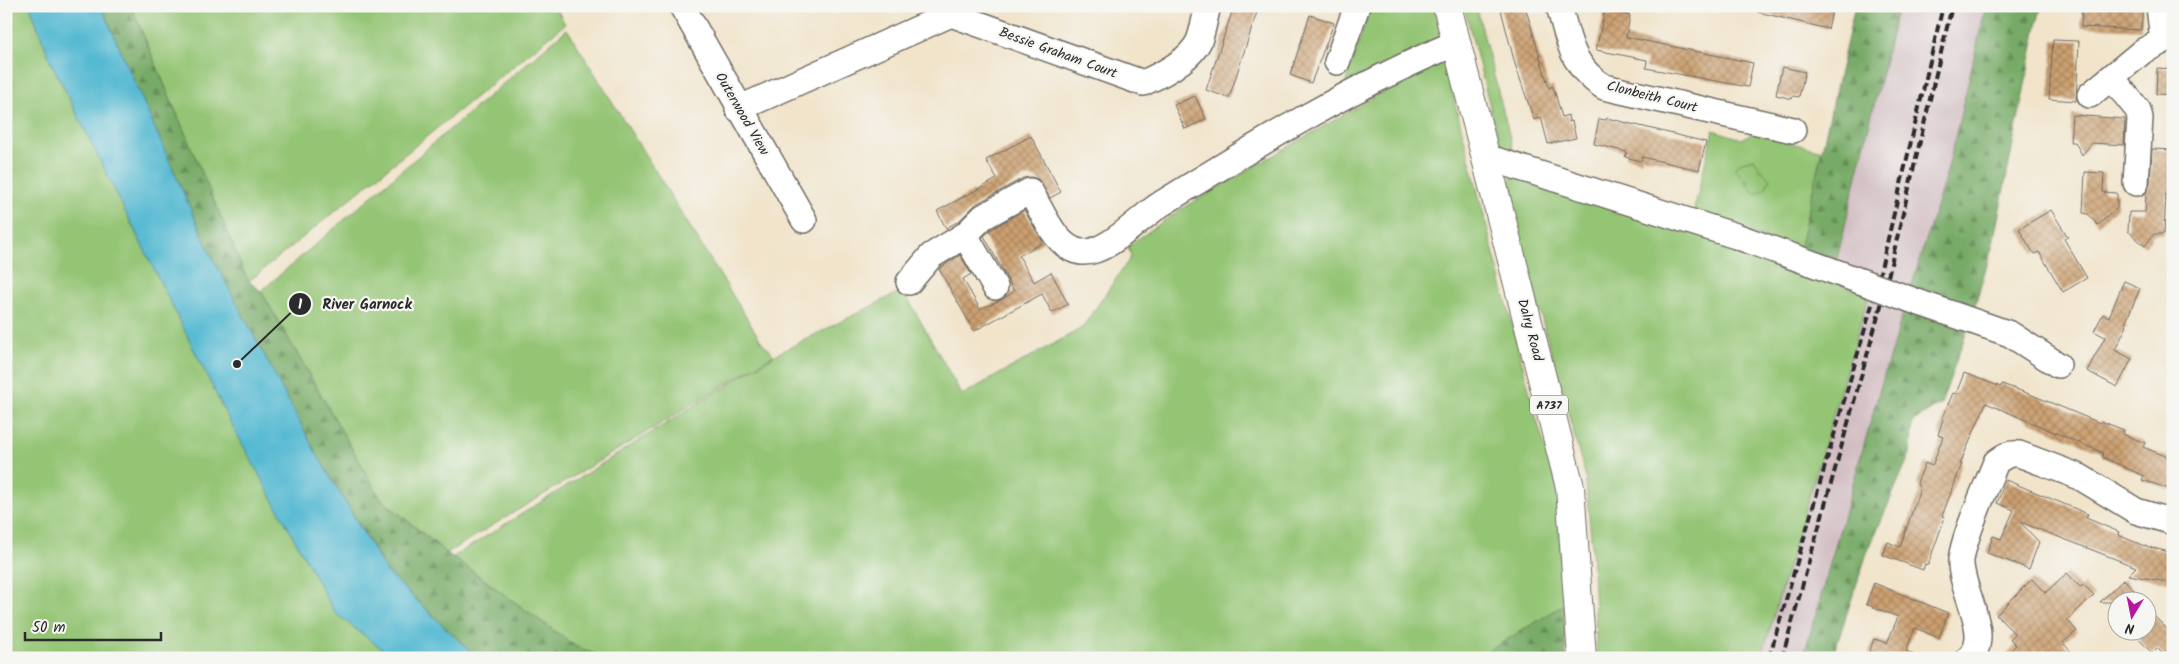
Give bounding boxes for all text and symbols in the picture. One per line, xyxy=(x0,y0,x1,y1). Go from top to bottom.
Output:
street label: Bessie Graham Court xyxy=(996,21,1121,85)
street label: Outerwood View xyxy=(709,68,775,160)
street label: Clonbeith Court xyxy=(1604,75,1700,119)
callout: River Garnock xyxy=(287,289,422,319)
text: 1 xyxy=(298,293,303,317)
text: River Garnock xyxy=(322,293,412,317)
street label: Dalry Road xyxy=(1511,296,1549,365)
road number: A737 xyxy=(1530,396,1568,414)
north arrow xyxy=(2106,592,2156,642)
scale bar xyxy=(25,609,161,641)
text: 50 m xyxy=(32,616,66,640)
text: N xyxy=(2123,616,2136,639)

